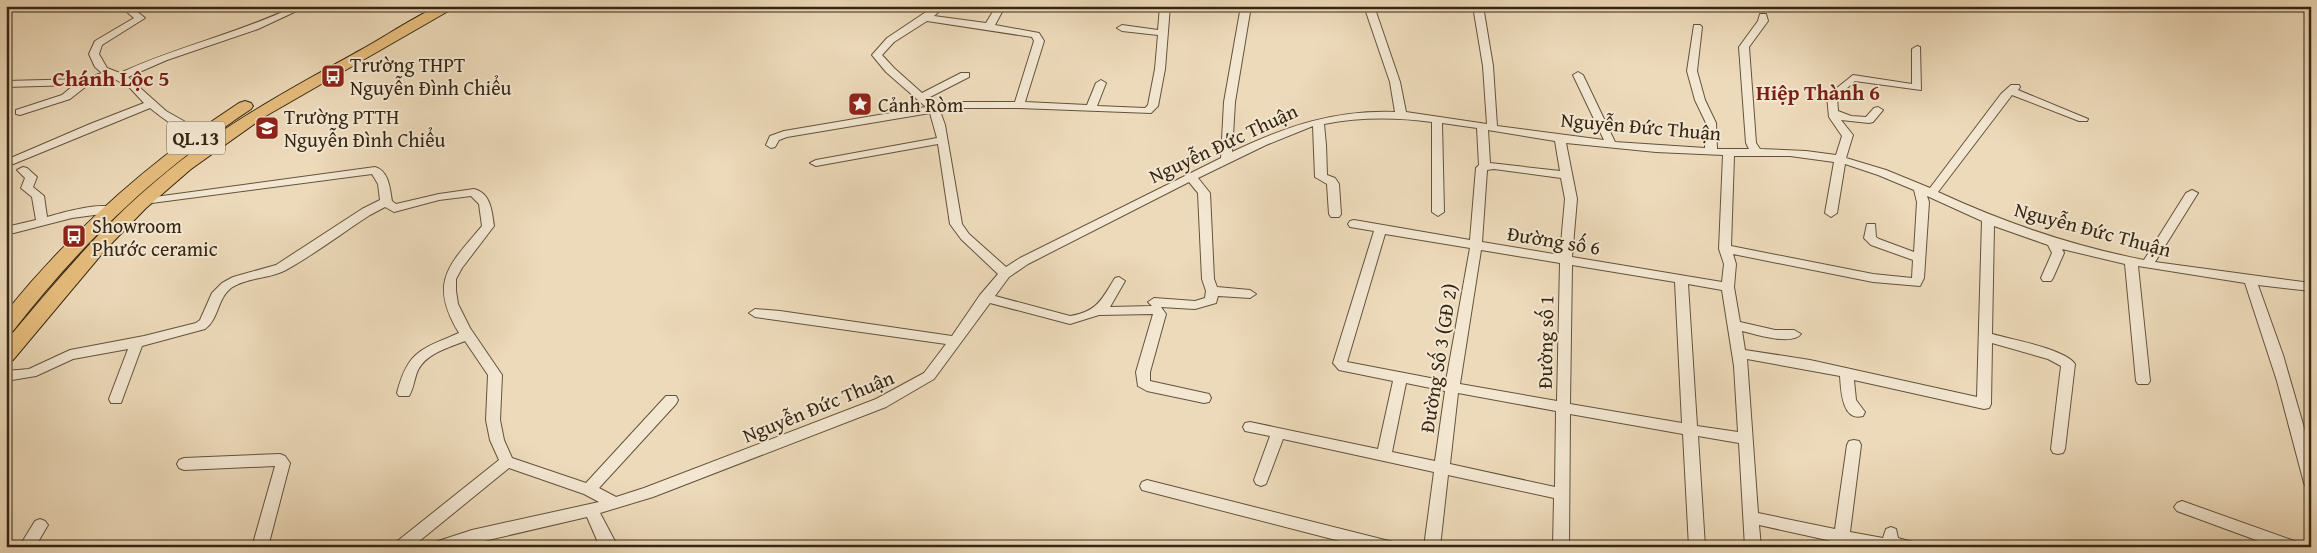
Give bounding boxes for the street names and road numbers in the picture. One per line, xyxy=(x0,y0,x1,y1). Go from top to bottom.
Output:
street label: Nguyễn Đức Thuận xyxy=(1144,96,1302,190)
street label: Nguyễn Đức Thuận xyxy=(1560,105,1722,147)
road number: QL.13 xyxy=(167,122,225,154)
street label: Nguyễn Đức Thuận xyxy=(2012,194,2174,264)
street label: Đường số 6 xyxy=(1505,218,1603,262)
street label: Đường Số 3 (GĐ 2) xyxy=(1412,281,1464,435)
street label: Đường số 1 xyxy=(1530,295,1560,389)
street label: Nguyễn Đức Thuận xyxy=(738,362,898,450)

